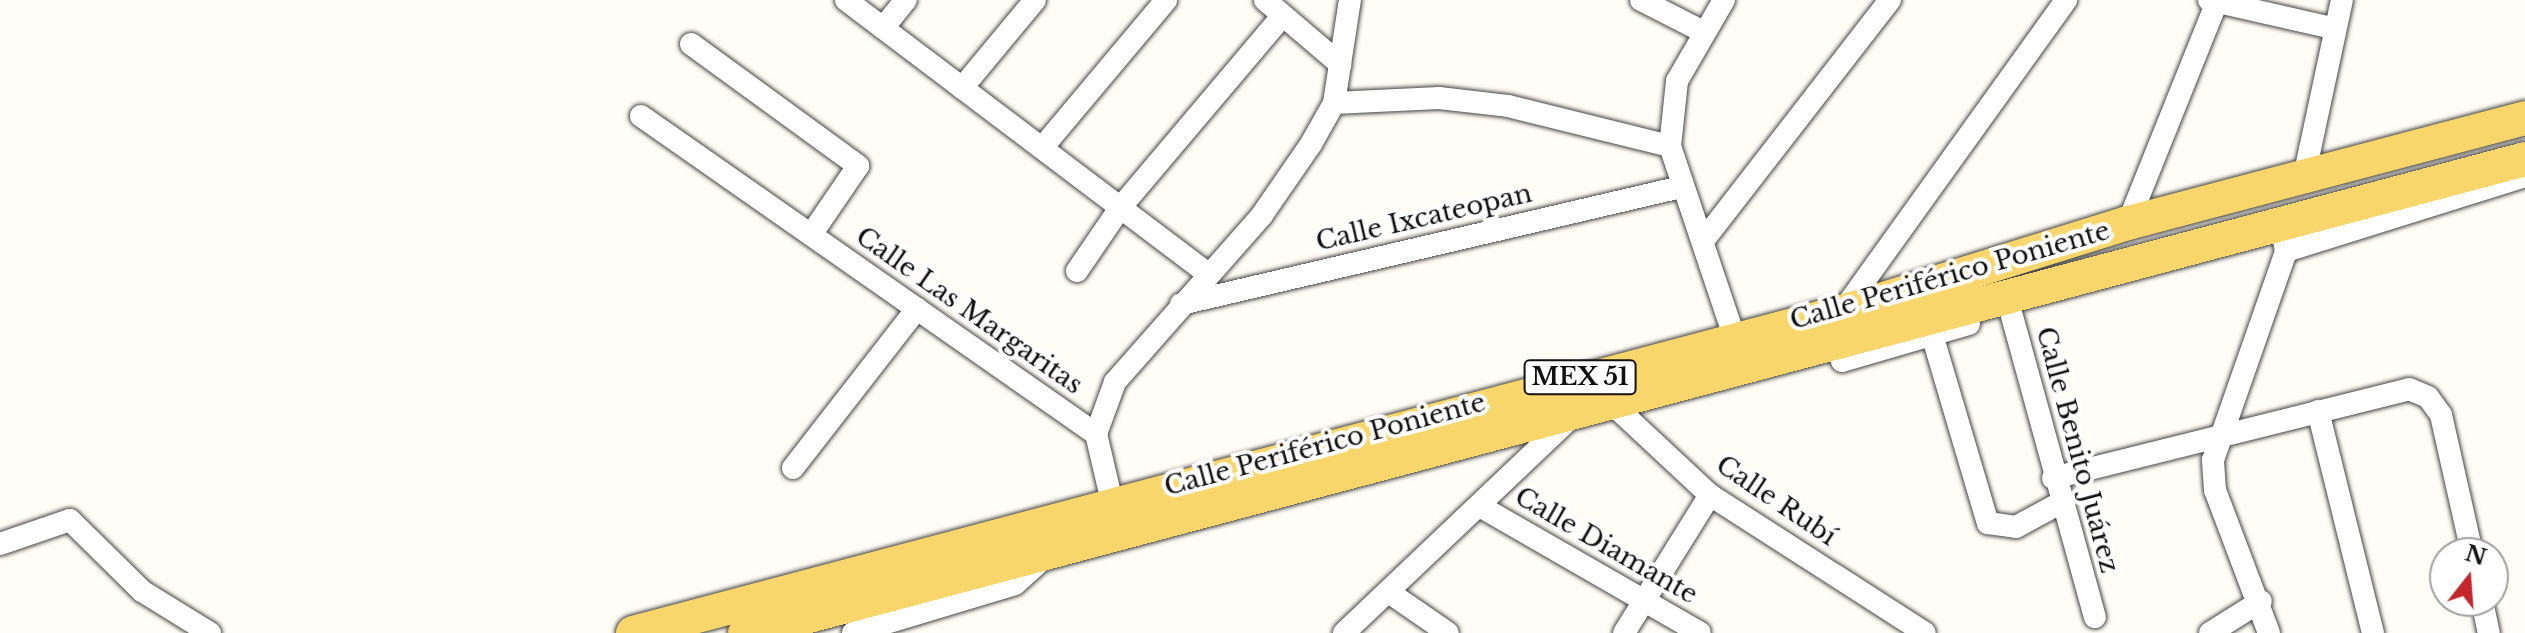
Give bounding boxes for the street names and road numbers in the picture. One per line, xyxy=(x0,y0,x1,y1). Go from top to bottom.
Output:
street label: Calle Ixcateopan xyxy=(1313,178,1535,258)
street label: Calle Periférico Poniente xyxy=(1787,215,2113,337)
street label: Calle Las Margaritas xyxy=(850,221,1088,401)
street label: Calle Benito Juárez xyxy=(2029,324,2125,576)
road number: MEX 51 xyxy=(1522,357,1638,397)
street label: Calle Periférico Poniente xyxy=(1161,387,1489,503)
street label: Calle Rubí xyxy=(1710,449,1842,553)
street label: Calle Diamante xyxy=(1509,481,1703,611)

